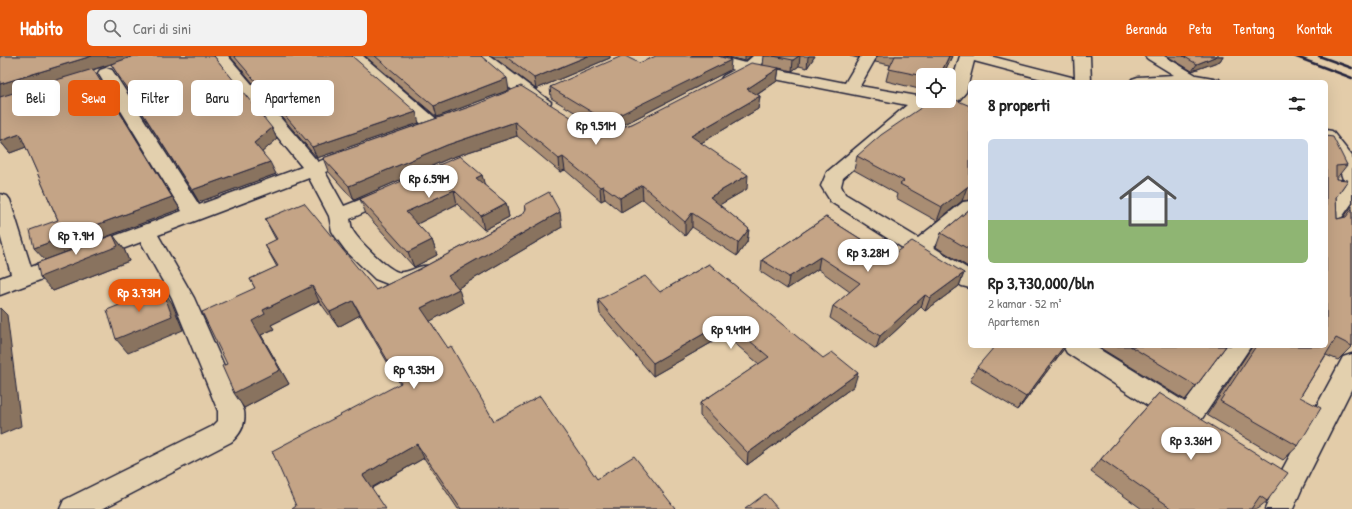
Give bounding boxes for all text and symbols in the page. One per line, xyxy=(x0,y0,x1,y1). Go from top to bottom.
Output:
search box xyxy=(87,10,367,46)
text: Habito xyxy=(20,15,63,41)
icon: search xyxy=(101,17,123,39)
text: Cari di sini xyxy=(133,18,191,39)
text: Beranda xyxy=(1126,19,1167,38)
text: Peta xyxy=(1189,19,1211,38)
text: Tentang xyxy=(1233,19,1275,38)
text: Kontak xyxy=(1297,19,1332,38)
map controls xyxy=(916,68,956,108)
button: locate xyxy=(916,68,956,108)
chip: Beli xyxy=(12,80,60,116)
chip: Sewa xyxy=(68,80,120,116)
chip: Filter xyxy=(128,80,183,116)
chip: Baru xyxy=(191,80,243,116)
chip: Apartemen xyxy=(251,80,334,116)
text: 8 properti xyxy=(988,93,1050,116)
icon: filters xyxy=(1286,93,1308,115)
pin: Rp 9.51M xyxy=(555,112,637,146)
text: Rp 9.51M xyxy=(576,116,616,134)
pin: Rp 6.59M xyxy=(388,165,470,199)
icon: home xyxy=(1112,165,1184,237)
text: Rp 6.59M xyxy=(409,169,449,187)
pin: Rp 7.9M xyxy=(39,222,113,256)
text: Rp 7.9M xyxy=(58,226,94,244)
pin: Rp 3.28M xyxy=(827,239,909,273)
text: Rp 3.28M xyxy=(847,243,889,261)
text: Rp 3,730,000/bln xyxy=(988,271,1094,294)
pin: Rp 3.73M xyxy=(98,279,180,313)
text: Rp 3.73M xyxy=(117,283,161,301)
text: 2 kamar · 52 m² xyxy=(988,294,1062,312)
text: Apartemen xyxy=(988,312,1040,330)
pin: Rp 9.41M xyxy=(690,316,772,350)
text: Rp 9.41M xyxy=(711,320,751,338)
pin: Rp 9.35M xyxy=(373,356,455,390)
text: Rp 9.35M xyxy=(393,360,435,378)
pin: Rp 3.36M xyxy=(1150,427,1232,461)
text: Rp 3.36M xyxy=(1170,431,1212,449)

